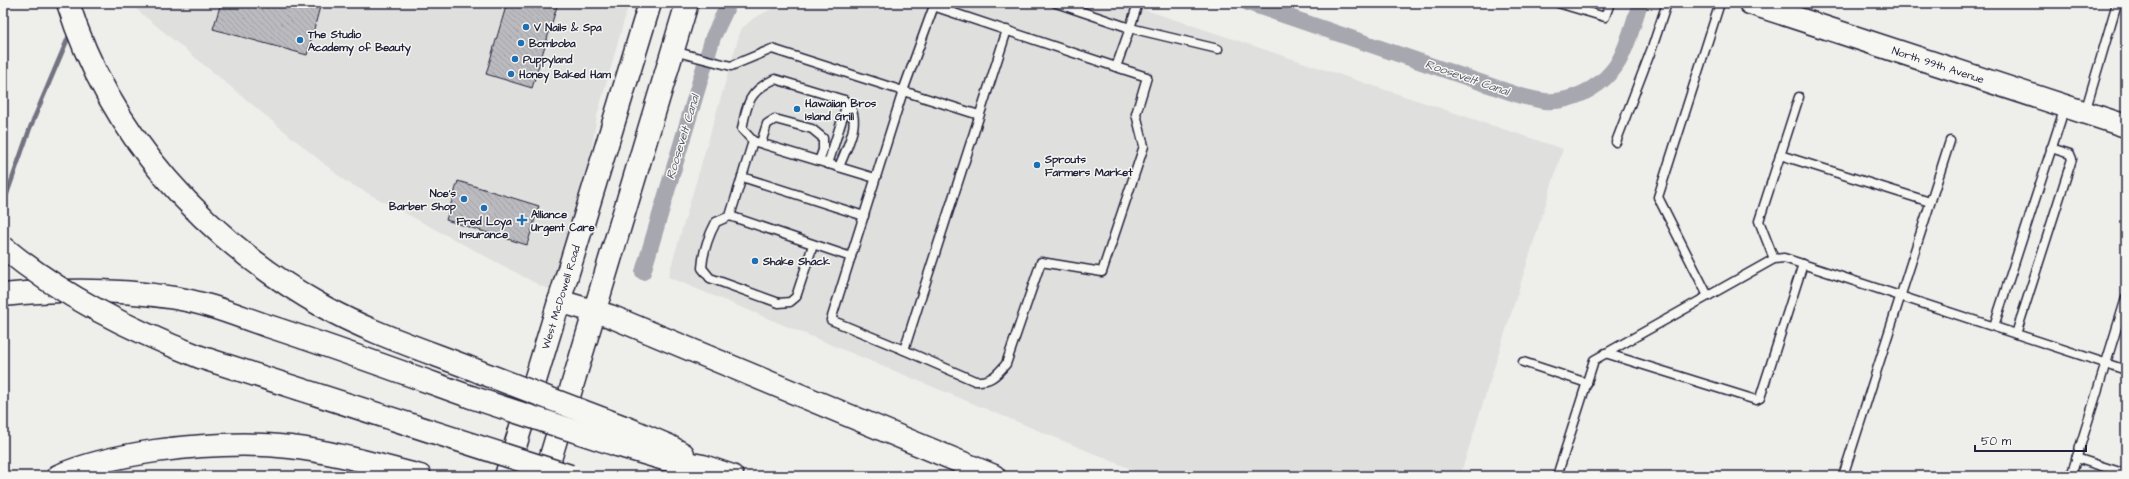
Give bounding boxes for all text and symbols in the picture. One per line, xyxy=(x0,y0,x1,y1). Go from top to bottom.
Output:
place label: V Nails & Spa xyxy=(533,20,602,36)
marker: V Nails & Spa xyxy=(521,22,531,32)
place label: The Studio Academy of Beauty xyxy=(307,27,412,57)
marker: The Studio Academy of Beauty xyxy=(295,35,305,45)
place label: Bomboba xyxy=(529,36,576,51)
marker: Bomboba xyxy=(516,38,526,48)
street label: North 99th Avenue xyxy=(1890,42,1986,87)
place label: Puppyland xyxy=(523,52,573,69)
marker: Puppyland xyxy=(510,54,520,64)
water label: Roosevelt Canal xyxy=(1423,56,1513,101)
place label: Honey Baked Ham xyxy=(518,67,611,84)
marker: Honey Baked Ham xyxy=(506,69,516,79)
water label: Roosevelt Canal xyxy=(662,91,705,181)
place label: Hawaiian Bros Island Grill xyxy=(804,96,877,124)
marker: Hawaiian Bros Island Grill xyxy=(792,104,802,114)
place label: Sprouts Farmers Market xyxy=(1044,152,1133,180)
marker: Sprouts Farmers Market xyxy=(1032,160,1042,170)
place label: Noe's Barber Shop xyxy=(389,186,457,215)
marker: Noe's Barber Shop xyxy=(459,194,469,204)
marker: Fred Loya Insurance xyxy=(479,203,489,213)
place label: Alliance Urgent Care xyxy=(530,207,595,237)
place label: Fred Loya Insurance xyxy=(456,214,512,242)
marker: Alliance Urgent Care xyxy=(516,214,528,226)
street label: West McDowell Road xyxy=(538,243,583,351)
place label: Shake Shack xyxy=(762,254,830,269)
marker: Shake Shack xyxy=(750,256,760,266)
scale bar xyxy=(1975,427,2086,453)
text: 50 m xyxy=(1981,433,2012,450)

